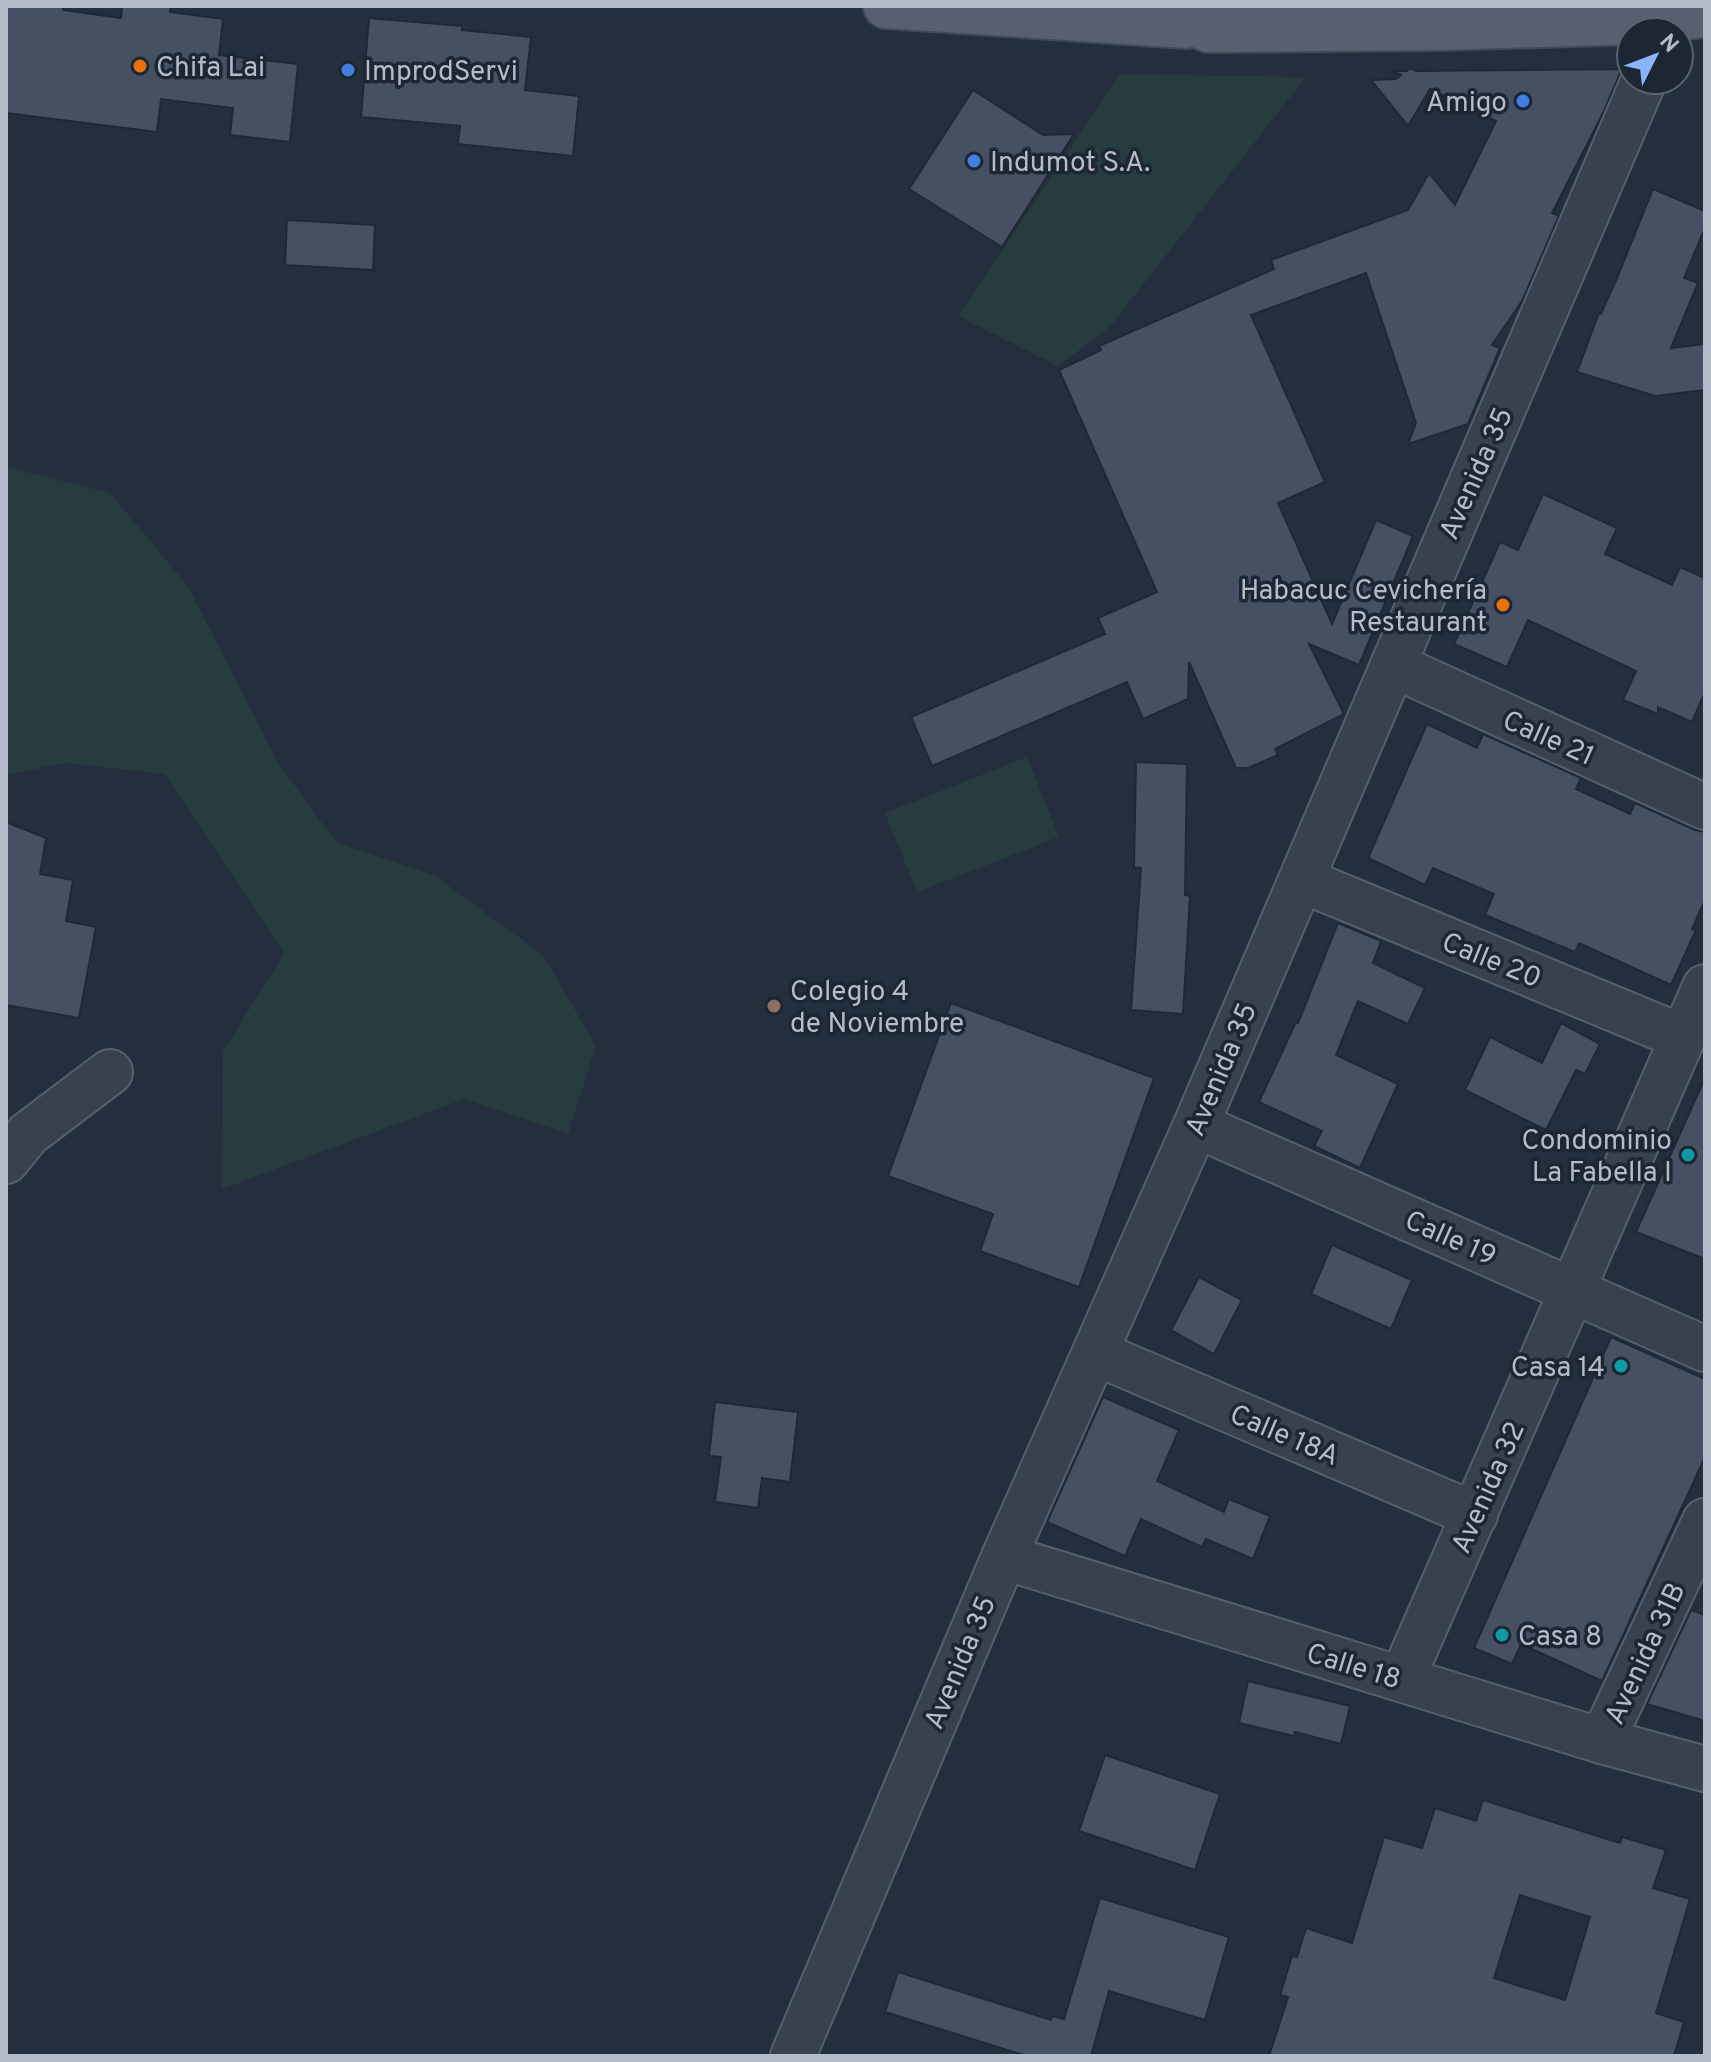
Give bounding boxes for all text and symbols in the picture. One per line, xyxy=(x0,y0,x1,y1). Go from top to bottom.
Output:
north arrow xyxy=(1615,16,1695,96)
text: N xyxy=(1653,29,1683,59)
place label: Chifa Lai xyxy=(156,51,265,87)
place label: ImprodServi xyxy=(364,55,518,91)
marker: Chifa Lai xyxy=(131,57,149,75)
marker: ImprodServi xyxy=(339,61,357,79)
place label: Amigo xyxy=(1426,86,1507,122)
marker: Amigo xyxy=(1514,92,1532,110)
place label: Indumot S.A. xyxy=(990,146,1150,182)
marker: Indumot S.A. xyxy=(965,152,983,170)
street label: Avenida 35 xyxy=(1433,402,1523,546)
place label: Habacuc Cevichería Restaurant xyxy=(1240,574,1487,642)
marker: Habacuc Cevichería Restaurant xyxy=(1494,596,1512,614)
street label: Calle 21 xyxy=(1496,704,1599,776)
street label: Calle 20 xyxy=(1436,926,1546,998)
place label: Colegio 4 de Noviembre xyxy=(790,975,964,1043)
marker: Colegio 4 de Noviembre xyxy=(765,997,783,1015)
street label: Avenida 35 xyxy=(1179,998,1267,1142)
place label: Condominio La Fabella I xyxy=(1522,1124,1672,1192)
marker: Condominio La Fabella I xyxy=(1679,1146,1697,1164)
street label: Calle 19 xyxy=(1398,1204,1501,1276)
place label: Casa 14 xyxy=(1511,1351,1605,1387)
marker: Casa 14 xyxy=(1612,1357,1630,1375)
street label: Calle 18A xyxy=(1224,1398,1344,1476)
street label: Avenida 32 xyxy=(1445,1417,1535,1560)
street label: Avenida 31B xyxy=(1598,1578,1695,1731)
street label: Avenida 35 xyxy=(918,1591,1006,1735)
place label: Casa 8 xyxy=(1518,1620,1602,1656)
marker: Casa 8 xyxy=(1493,1626,1511,1644)
street label: Calle 18 xyxy=(1302,1637,1405,1699)

